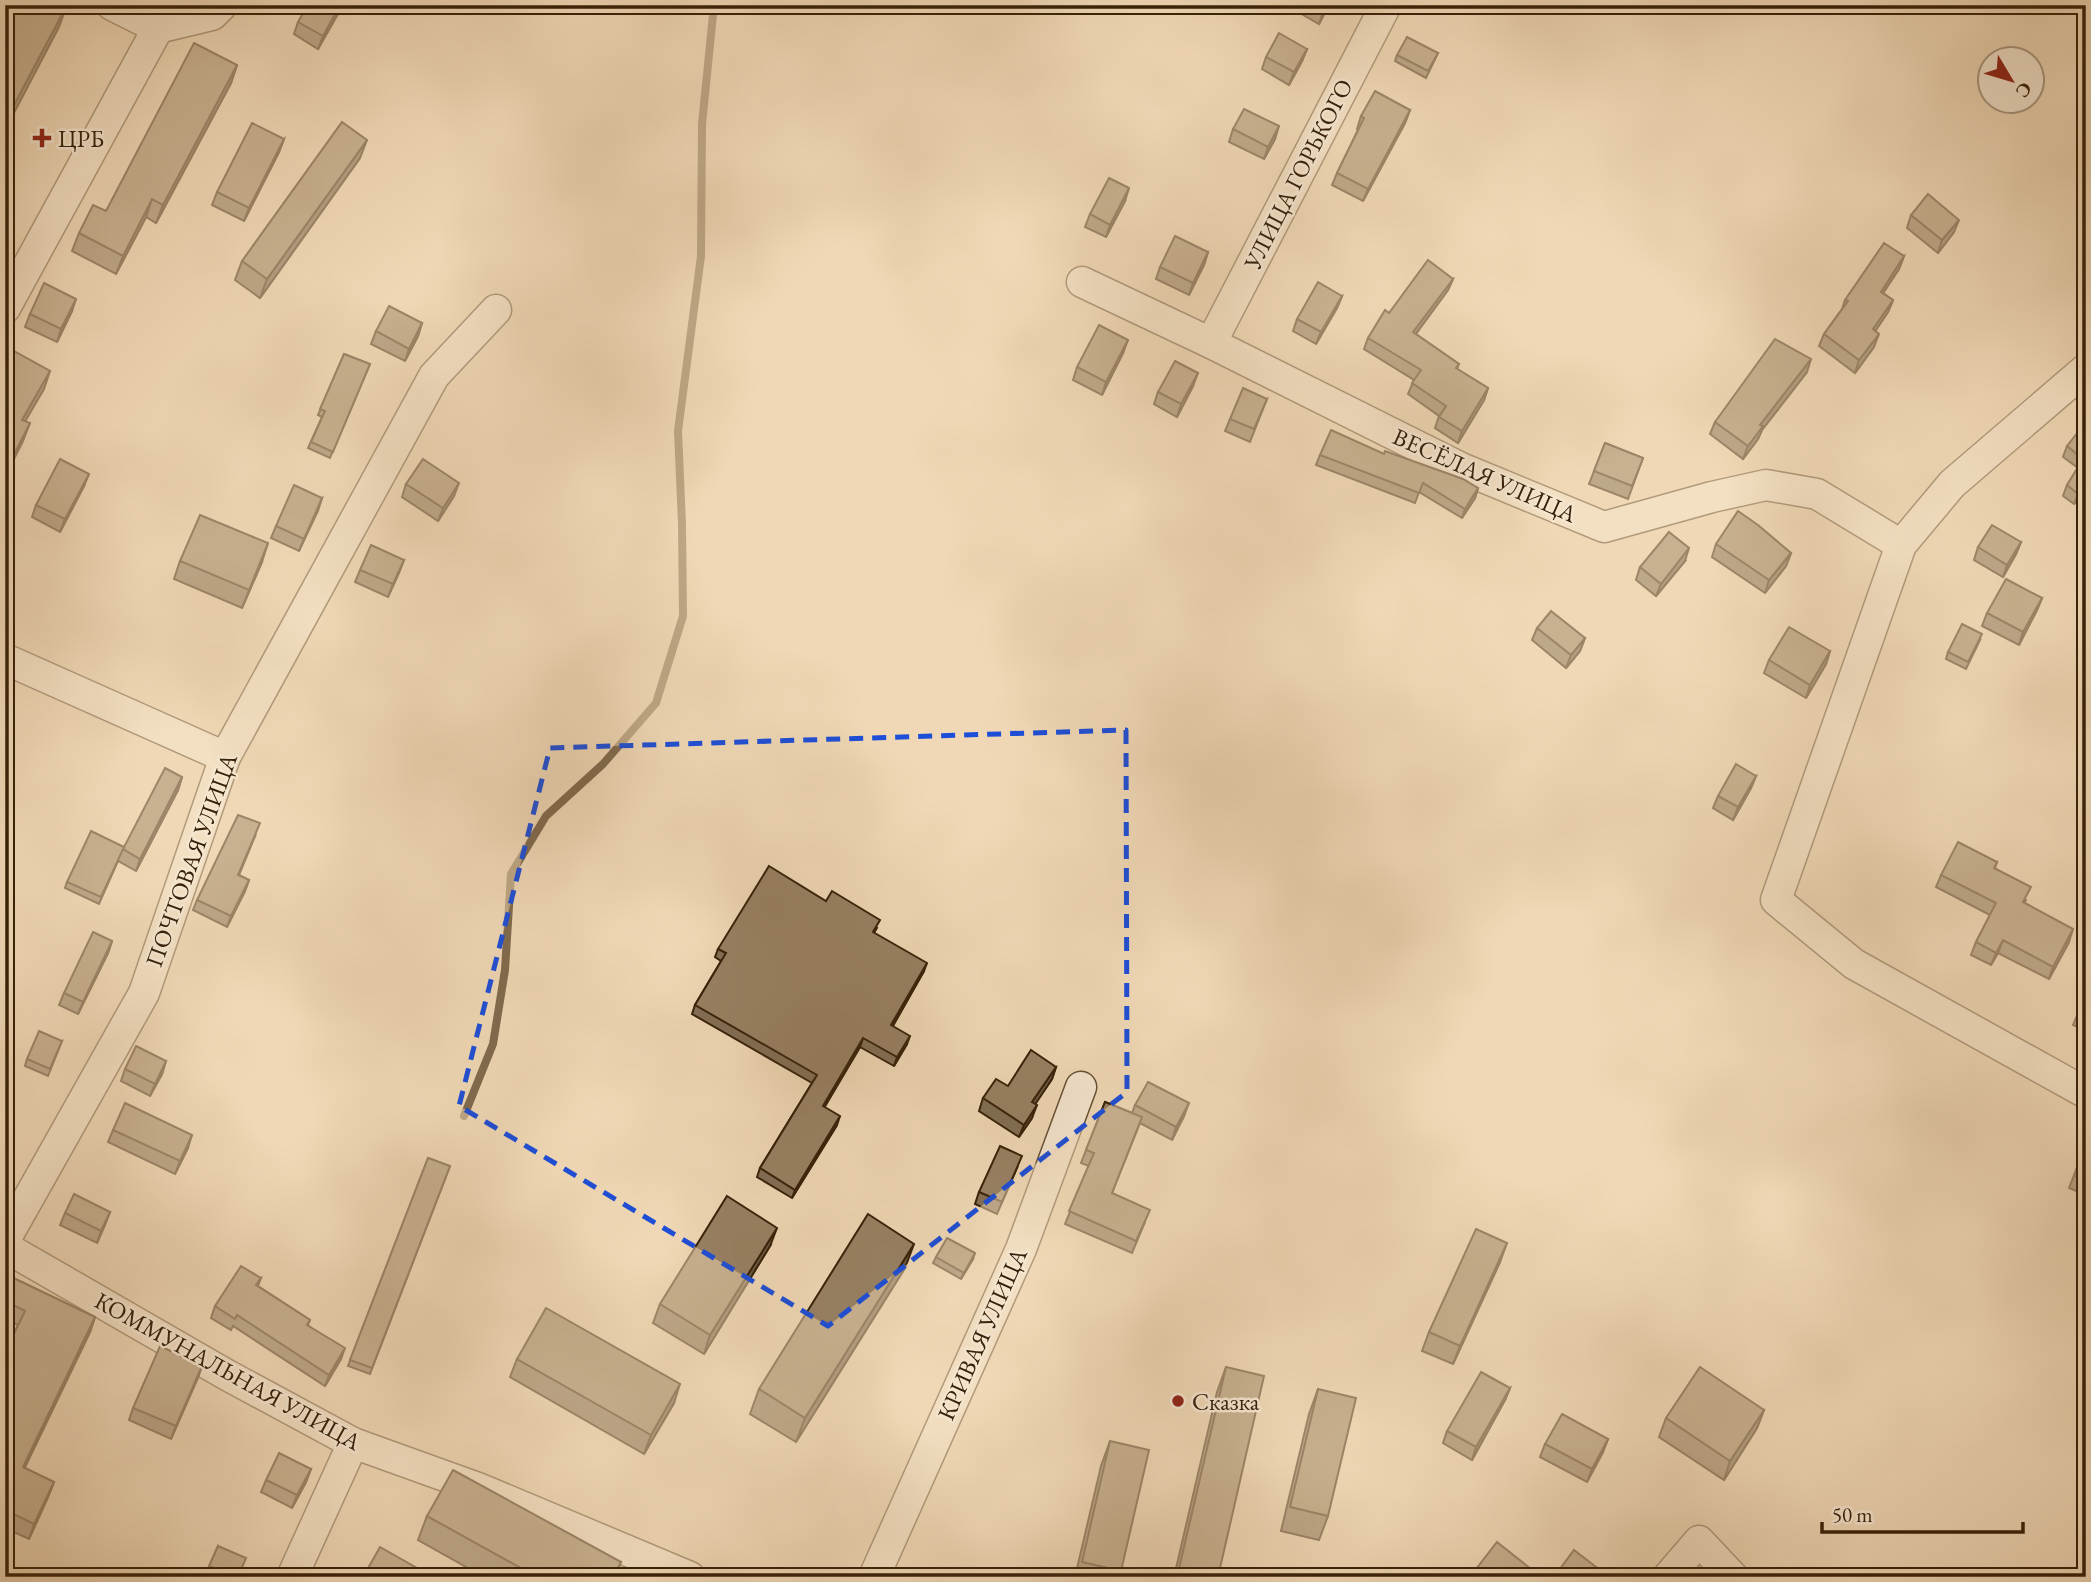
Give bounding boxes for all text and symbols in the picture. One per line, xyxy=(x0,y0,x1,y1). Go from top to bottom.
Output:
north arrow xyxy=(1976,46,2046,116)
street label: УЛИЦА ГОРЬКОГО xyxy=(1236,73,1359,275)
text: С xyxy=(2010,77,2038,103)
place label: ЦРБ xyxy=(58,123,104,154)
marker: ЦРБ xyxy=(32,128,52,148)
street label: ВЕСЁЛАЯ УЛИЦА xyxy=(1388,421,1582,530)
street label: ПОЧТОВАЯ УЛИЦА xyxy=(138,749,244,971)
street label: КРИВАЯ УЛИЦА xyxy=(930,1243,1034,1425)
street label: КОММУНАЛЬНАЯ УЛИЦА xyxy=(89,1285,367,1457)
place label: Сказка xyxy=(1192,1386,1260,1417)
marker: Сказка xyxy=(1170,1393,1186,1409)
scale bar xyxy=(1822,1491,2023,1535)
text: 50 m xyxy=(1832,1501,1873,1528)

